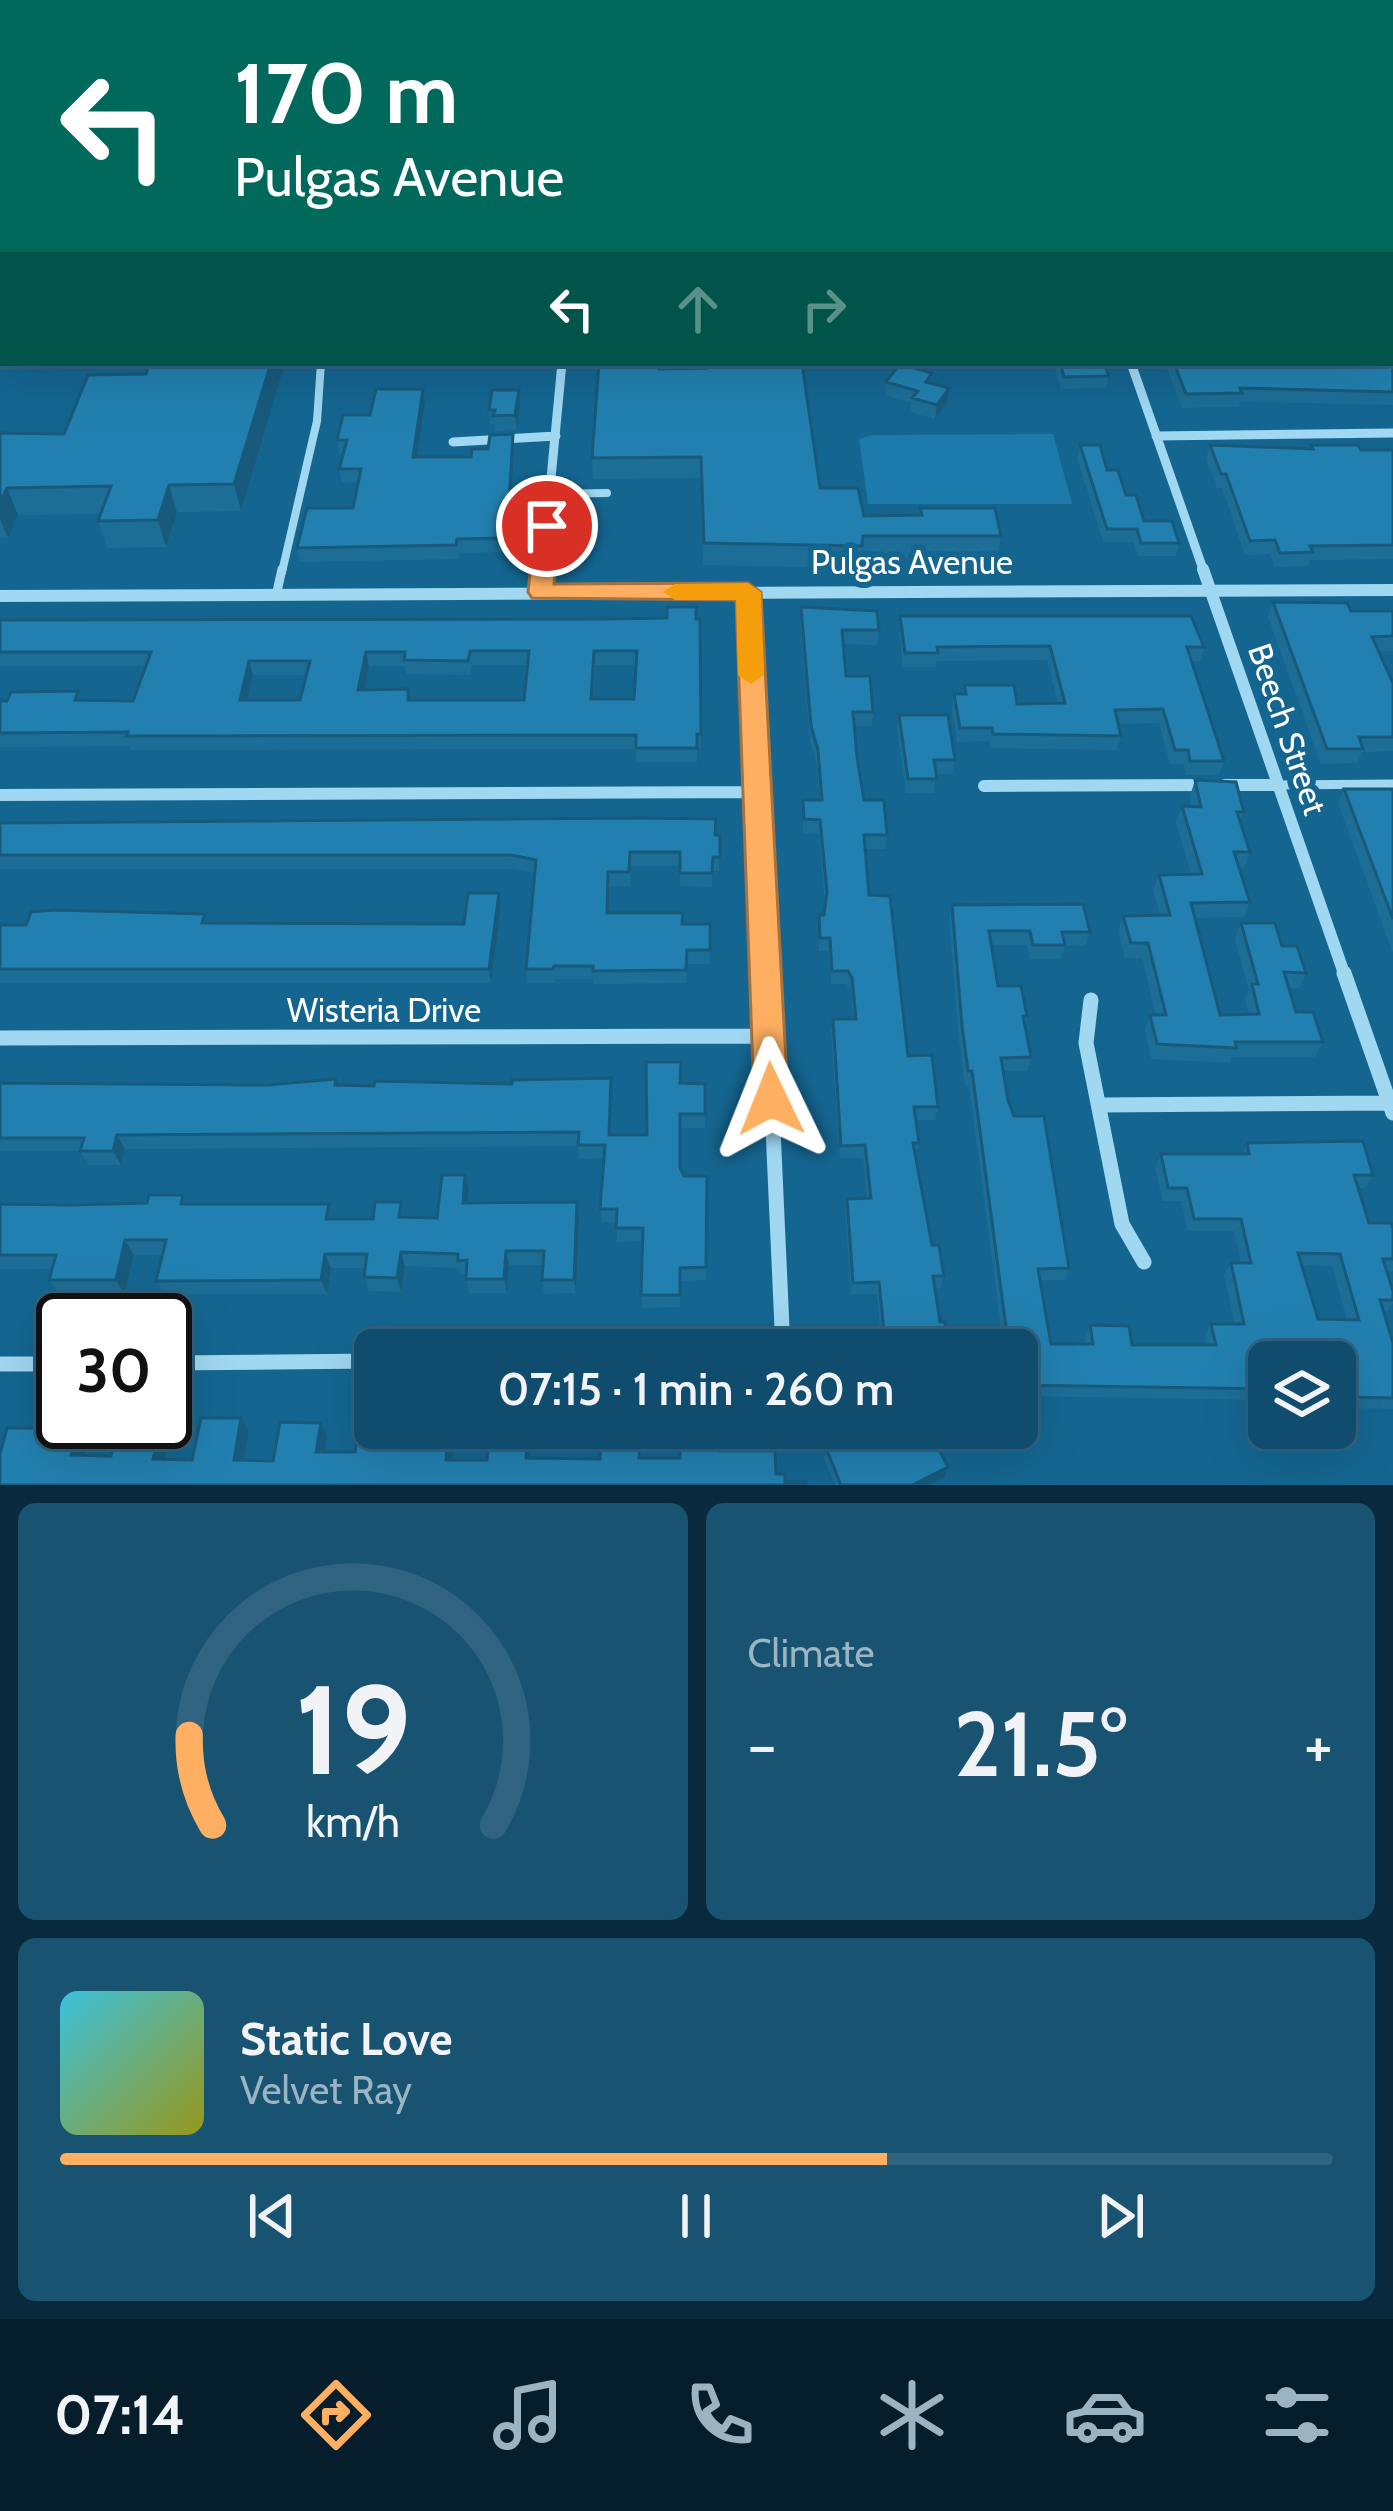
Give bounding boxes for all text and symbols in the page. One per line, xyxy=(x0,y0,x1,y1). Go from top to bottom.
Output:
text: 170 m xyxy=(234,42,458,144)
icon: left xyxy=(36,48,192,204)
text: Pulgas Avenue xyxy=(234,144,564,210)
icon: left xyxy=(539,276,605,342)
icon: ahead xyxy=(665,276,731,342)
icon: right xyxy=(791,276,857,342)
pin xyxy=(496,475,598,577)
icon: arrive xyxy=(514,493,580,559)
street label: Pulgas Avenue xyxy=(811,542,1013,582)
street label: Beech Street xyxy=(1240,638,1336,820)
street label: Wisteria Drive xyxy=(287,990,481,1030)
position arrow xyxy=(708,1036,834,1162)
speed limit sign: 30 xyxy=(36,1293,192,1449)
map controls xyxy=(1248,1341,1356,1449)
button: layers xyxy=(1248,1341,1356,1449)
text: 07:15 · 1 min · 260 m xyxy=(498,1362,894,1416)
text: Climate xyxy=(748,1629,874,1677)
text: 19 xyxy=(295,1654,411,1805)
text: 21.5° xyxy=(954,1689,1127,1799)
text: − xyxy=(748,1704,777,1785)
text: + xyxy=(1304,1704,1333,1785)
text: km/h xyxy=(306,1795,400,1847)
text: Static Love xyxy=(240,2012,453,2066)
text: Velvet Ray xyxy=(240,2066,412,2114)
icon: previous xyxy=(239,2183,305,2249)
icon: pause xyxy=(663,2183,729,2249)
icon: next xyxy=(1088,2183,1154,2249)
icon: directions xyxy=(294,2373,378,2457)
icon: music xyxy=(486,2373,570,2457)
icon: phone xyxy=(678,2373,762,2457)
icon: climate xyxy=(870,2373,954,2457)
icon: car xyxy=(1063,2373,1147,2457)
icon: filters xyxy=(1255,2373,1339,2457)
text: 07:14 xyxy=(54,2382,185,2448)

